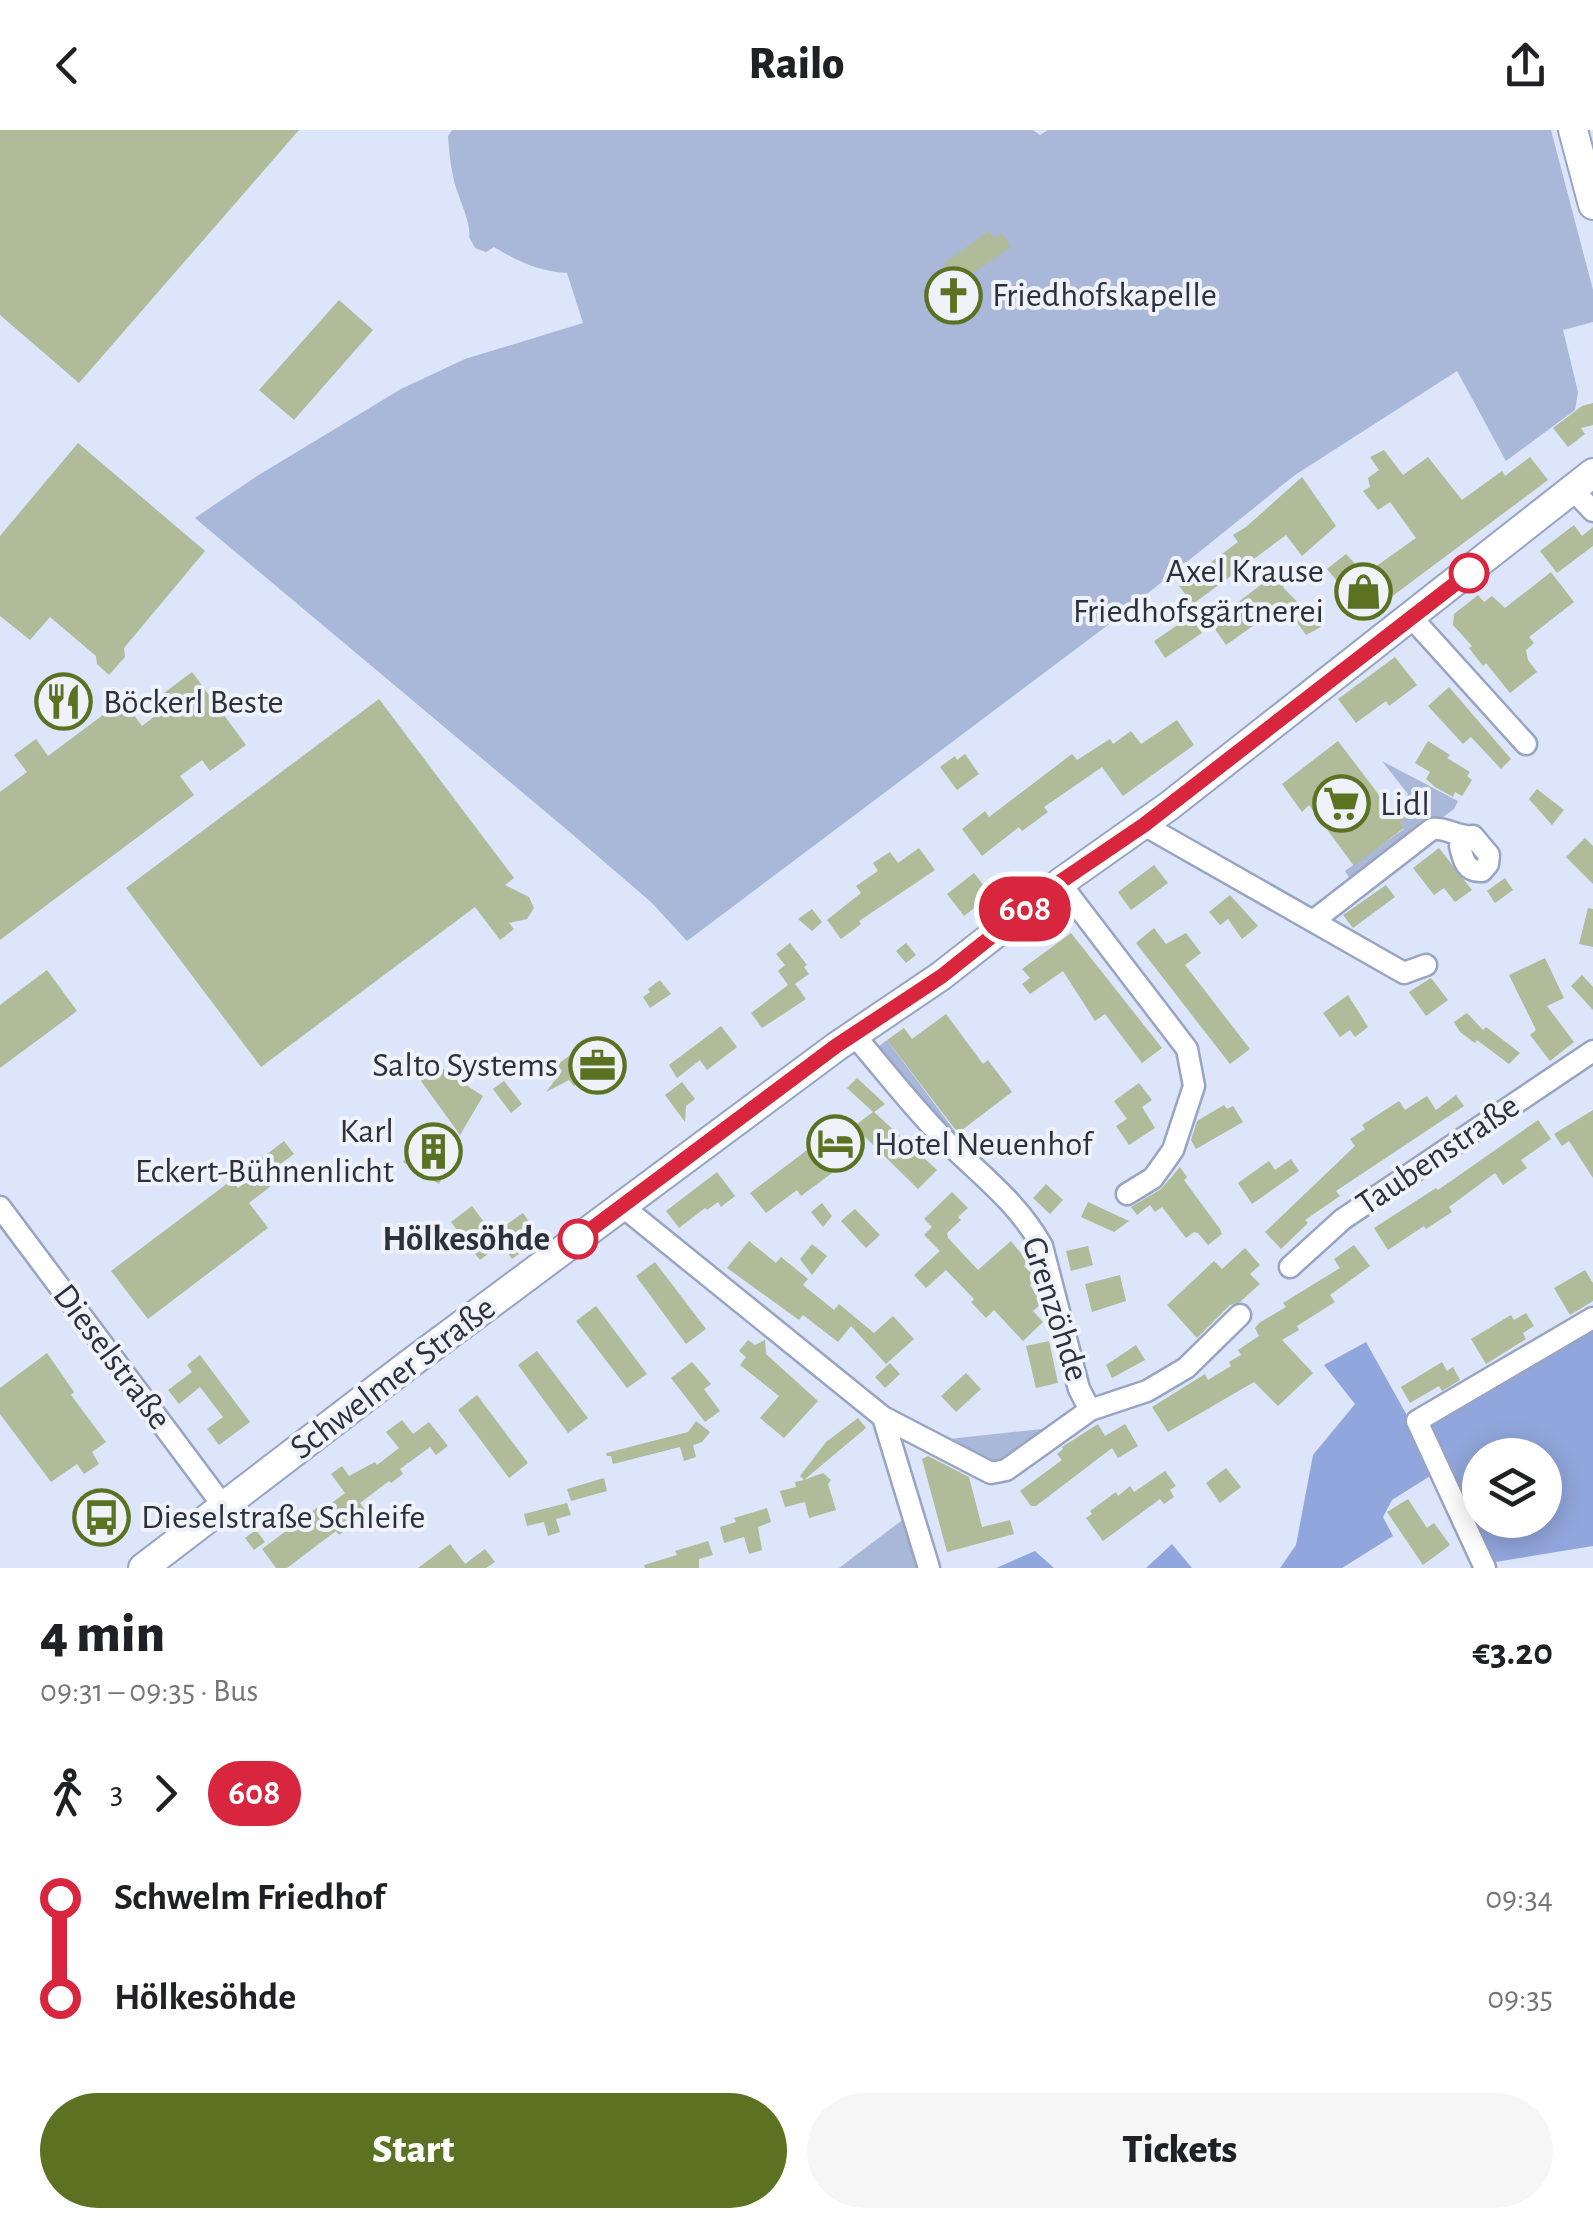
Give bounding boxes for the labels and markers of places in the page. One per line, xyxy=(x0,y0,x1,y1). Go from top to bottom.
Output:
church icon: Friedhofskapelle xyxy=(923,265,983,325)
place label: Friedhofskapelle xyxy=(992,278,1217,313)
place label: Axel Krause Friedhofsgärtnerei xyxy=(1073,554,1324,629)
unlabelled marker xyxy=(1450,554,1488,592)
shop icon: Axel Krause Friedhofsgärtnerei xyxy=(1333,561,1393,621)
restaurant icon: Böckerl Beste xyxy=(34,672,94,732)
place label: Böckerl Beste xyxy=(103,685,284,720)
supermarket icon: Lidl xyxy=(1311,774,1371,834)
place label: Lidl xyxy=(1380,787,1430,822)
office icon: Salto Systems xyxy=(567,1035,627,1095)
place label: Salto Systems xyxy=(372,1048,558,1083)
place label: Karl Eckert-Bühnenlicht xyxy=(135,1114,394,1189)
hotel icon: Hotel Neuenhof xyxy=(805,1114,865,1174)
building icon: Karl Eckert-Bühnenlicht xyxy=(403,1121,463,1181)
place label: Hotel Neuenhof xyxy=(874,1127,1095,1162)
marker: Hölkesöhde xyxy=(559,1220,597,1258)
place label: Hölkesöhde xyxy=(382,1222,550,1257)
bus stop icon: Dieselstraße Schleife xyxy=(72,1487,132,1547)
place label: Dieselstraße Schleife xyxy=(141,1500,425,1535)

